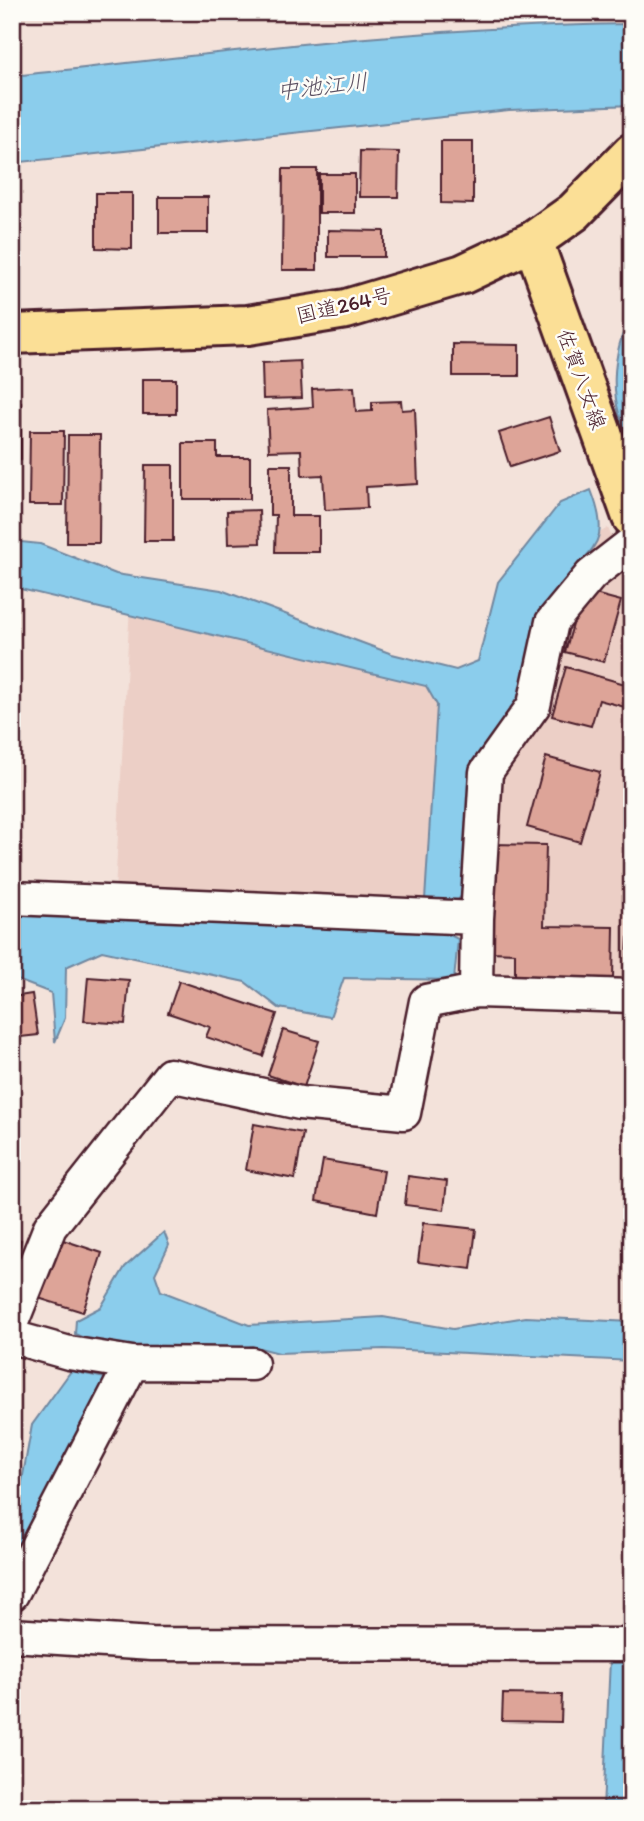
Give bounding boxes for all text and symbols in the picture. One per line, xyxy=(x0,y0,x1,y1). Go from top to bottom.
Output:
water label: 中池江川 xyxy=(275,67,369,105)
street label: 国道264号 xyxy=(294,282,394,328)
street label: 佐賀八女線 xyxy=(552,325,612,433)

